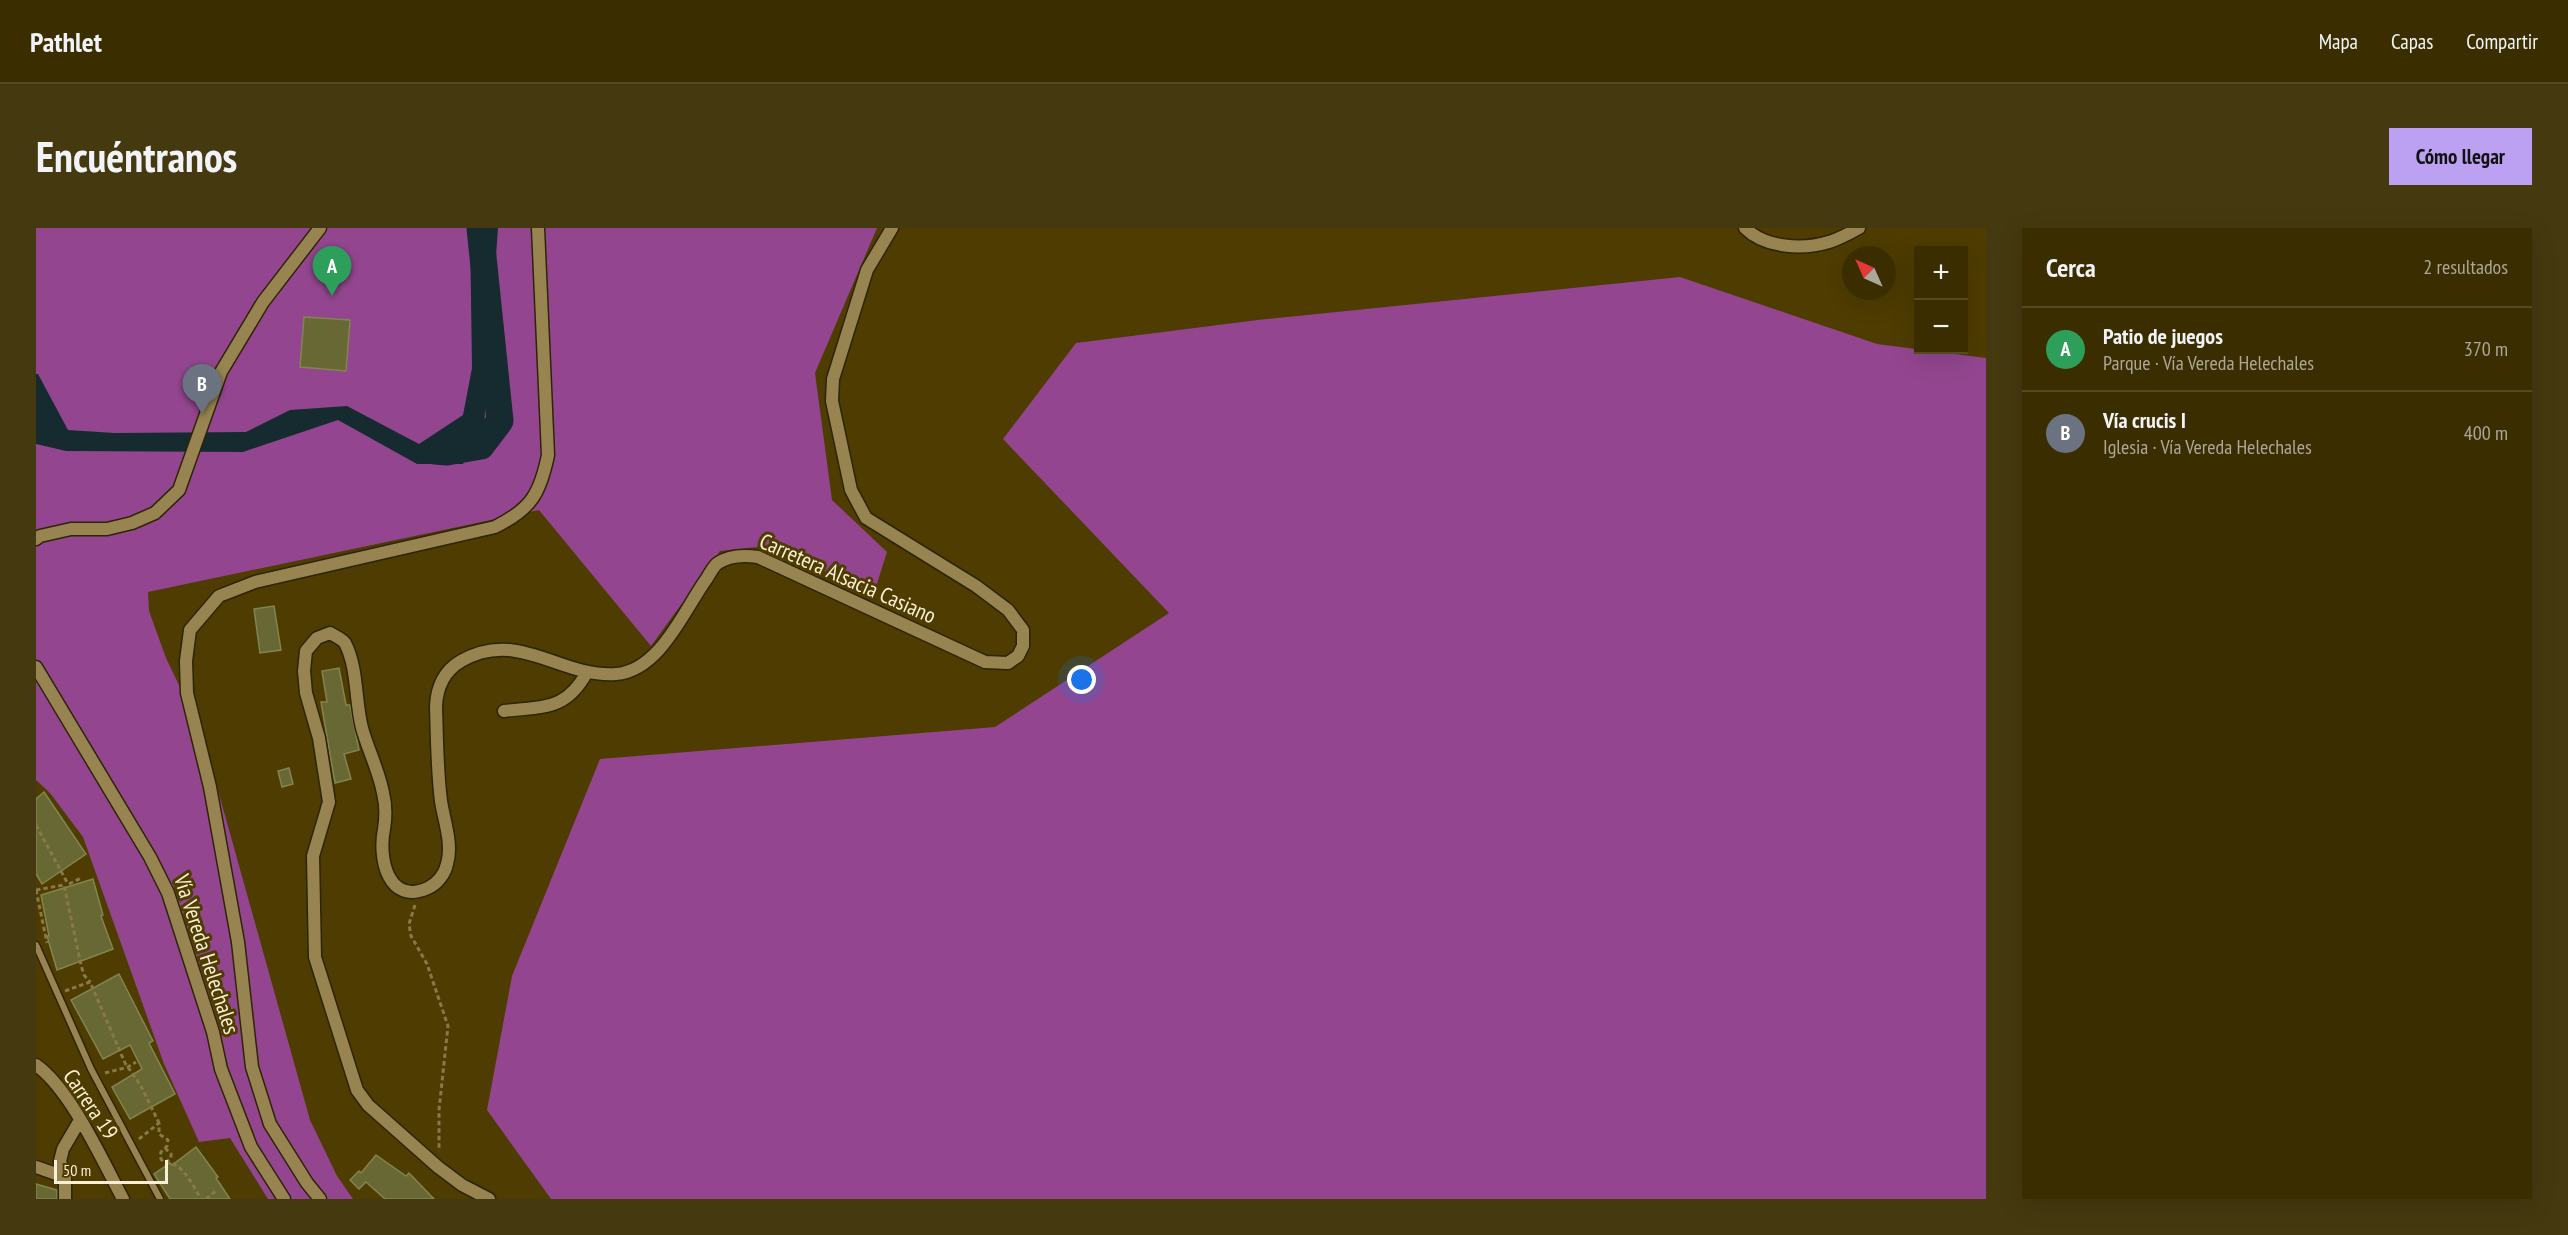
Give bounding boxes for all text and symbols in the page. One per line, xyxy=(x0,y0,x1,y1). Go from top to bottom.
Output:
text: Pathlet xyxy=(30,23,102,60)
text: Mapa xyxy=(2319,28,2358,55)
text: Capas xyxy=(2391,28,2433,55)
text: Compartir xyxy=(2466,28,2538,55)
button: Cómo llegar xyxy=(2389,128,2532,185)
text: Encuéntranos xyxy=(36,129,237,184)
north arrow xyxy=(1842,246,1896,300)
map controls xyxy=(1914,246,1968,354)
button: + xyxy=(1914,246,1968,300)
pin: A xyxy=(312,247,352,296)
text: Cerca xyxy=(2046,251,2096,284)
text: 2 resultados xyxy=(2423,254,2508,280)
button: − xyxy=(1914,300,1968,354)
text: Patio de juegos xyxy=(2103,322,2223,350)
text: A xyxy=(2060,336,2071,362)
text: 370 m xyxy=(2464,336,2508,362)
text: Parque · Vía Vereda Helechales xyxy=(2103,350,2314,376)
pin: B xyxy=(182,364,222,414)
text: Vía crucis I xyxy=(2103,406,2186,434)
text: B xyxy=(2061,420,2070,446)
text: 400 m xyxy=(2464,420,2508,446)
text: Iglesia · Vía Vereda Helechales xyxy=(2103,434,2312,460)
street label: Carretera Alsacia Casiano xyxy=(755,527,941,629)
your location xyxy=(1067,665,1096,694)
street label: Vía Vereda Helechales xyxy=(168,870,246,1037)
street label: Carrera 19 xyxy=(57,1063,125,1145)
scale bar xyxy=(54,1157,168,1184)
text: 50 m xyxy=(63,1160,91,1180)

